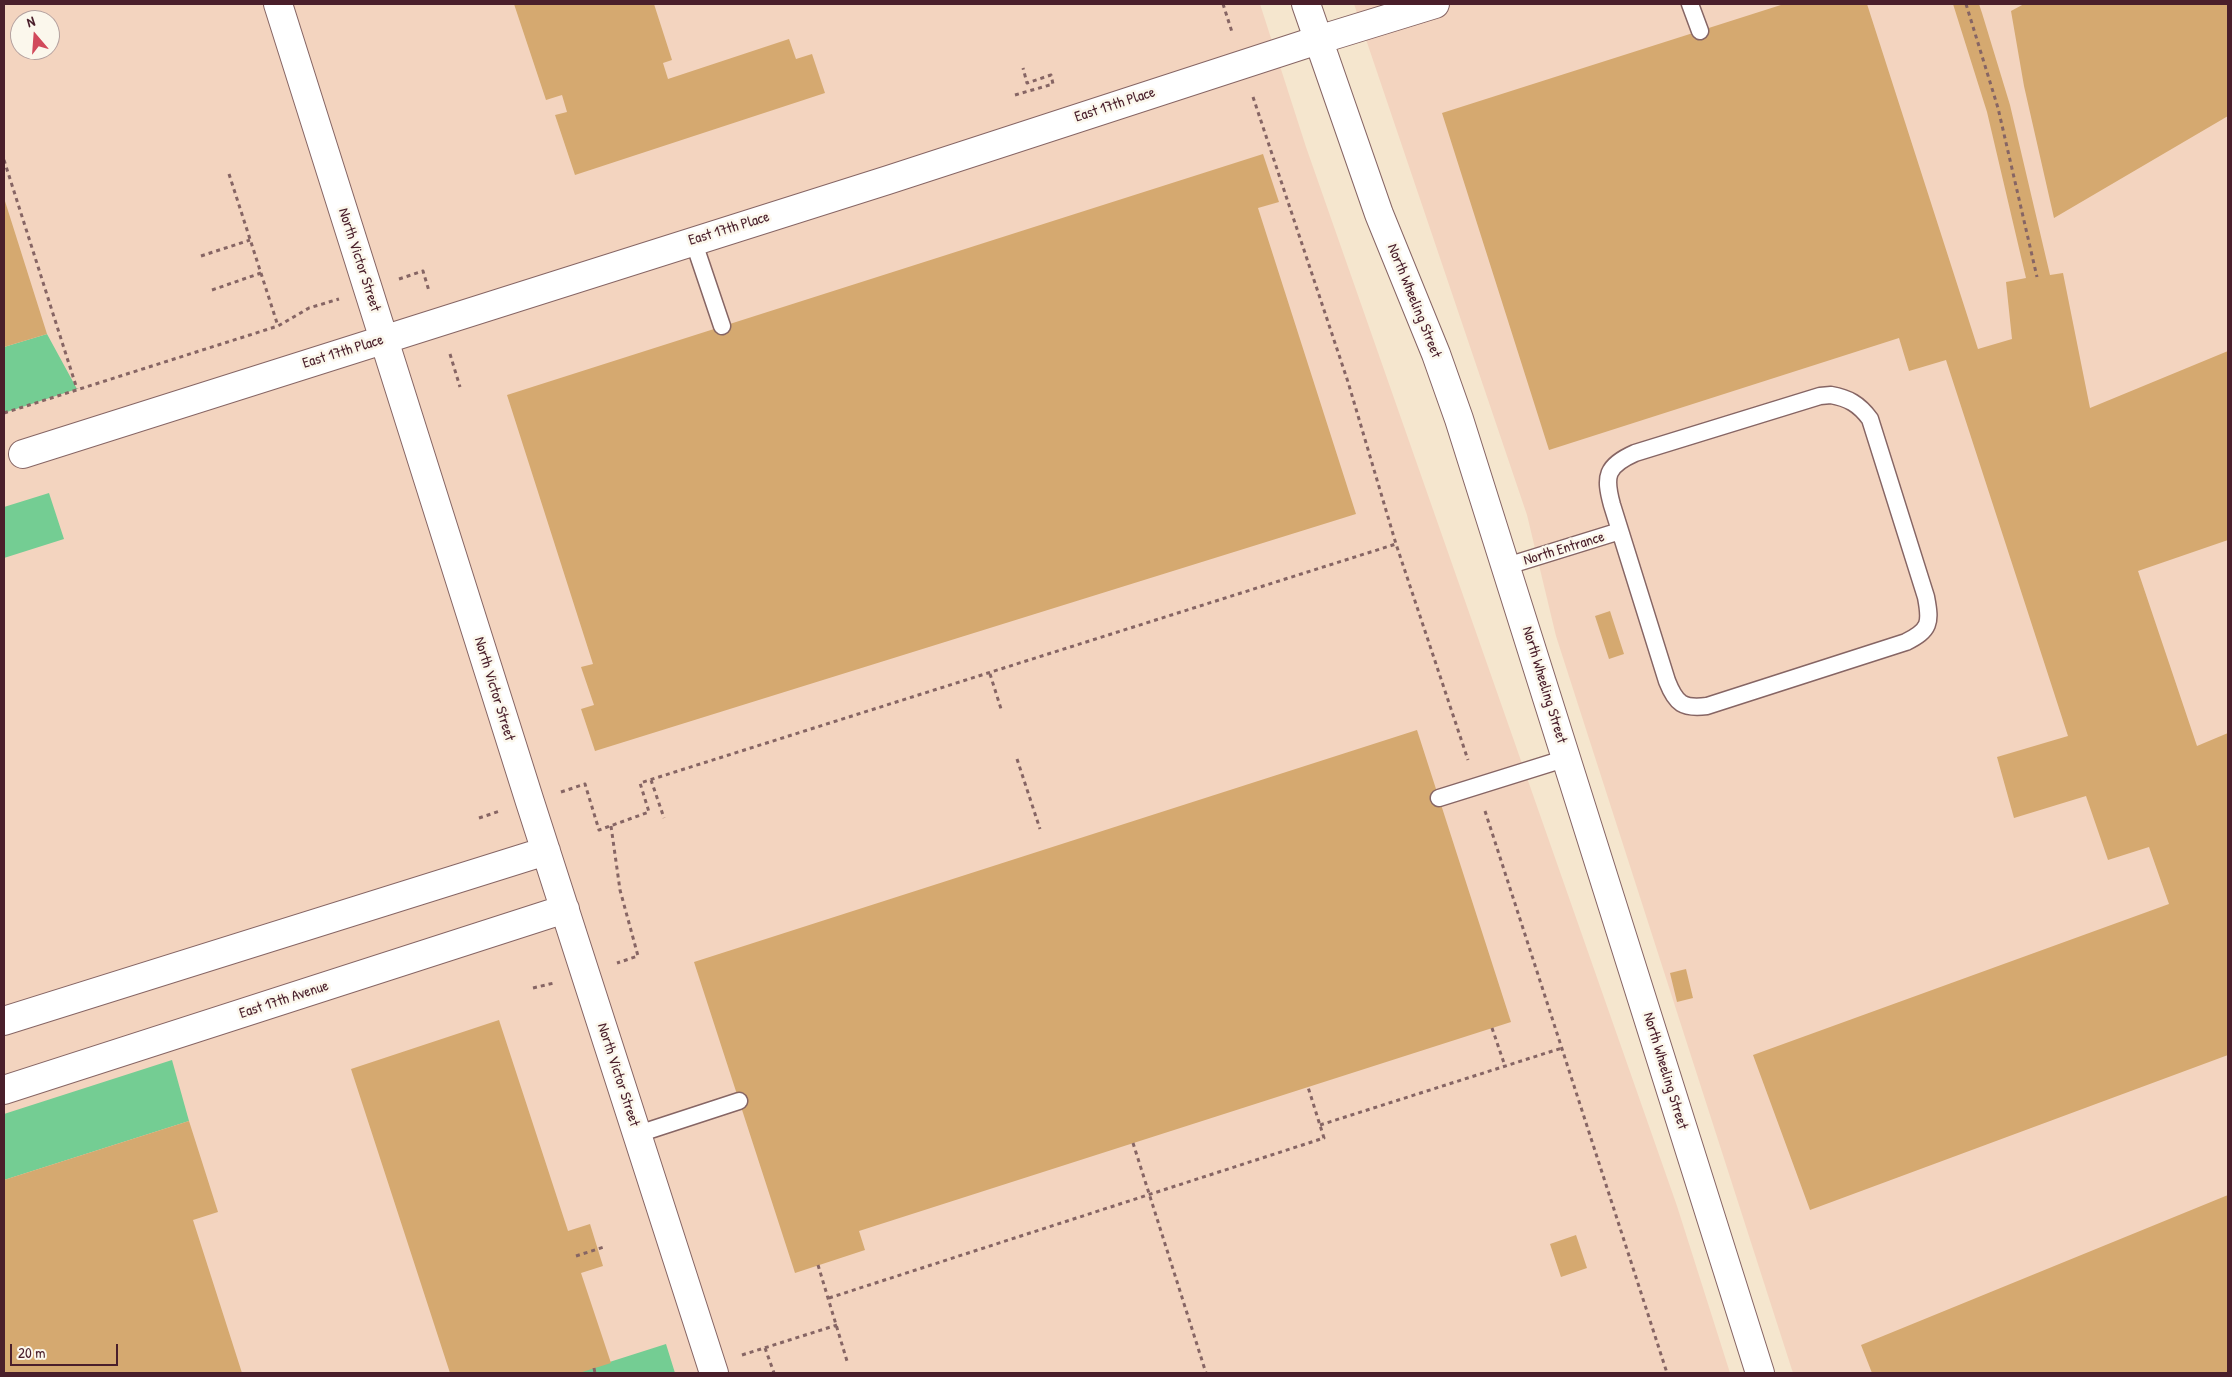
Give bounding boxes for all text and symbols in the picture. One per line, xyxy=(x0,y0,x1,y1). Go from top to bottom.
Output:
north arrow xyxy=(10,10,60,60)
text: N xyxy=(24,11,37,31)
street label: East 17th Place xyxy=(1072,84,1158,126)
street label: North Victor Street xyxy=(334,206,384,314)
street label: East 17th Place xyxy=(686,208,772,250)
street label: North Wheeling Street xyxy=(1383,241,1445,361)
street label: East 17th Place xyxy=(300,331,386,373)
street label: North Entrance xyxy=(1521,528,1607,570)
street label: North Wheeling Street xyxy=(1518,624,1570,746)
street label: North Victor Street xyxy=(470,635,518,743)
street label: East 17th Avenue xyxy=(237,977,331,1023)
street label: North Wheeling Street xyxy=(1639,1010,1691,1132)
street label: North Victor Street xyxy=(593,1021,643,1129)
scale bar xyxy=(12,1334,120,1366)
text: 20 m xyxy=(18,1342,45,1363)

